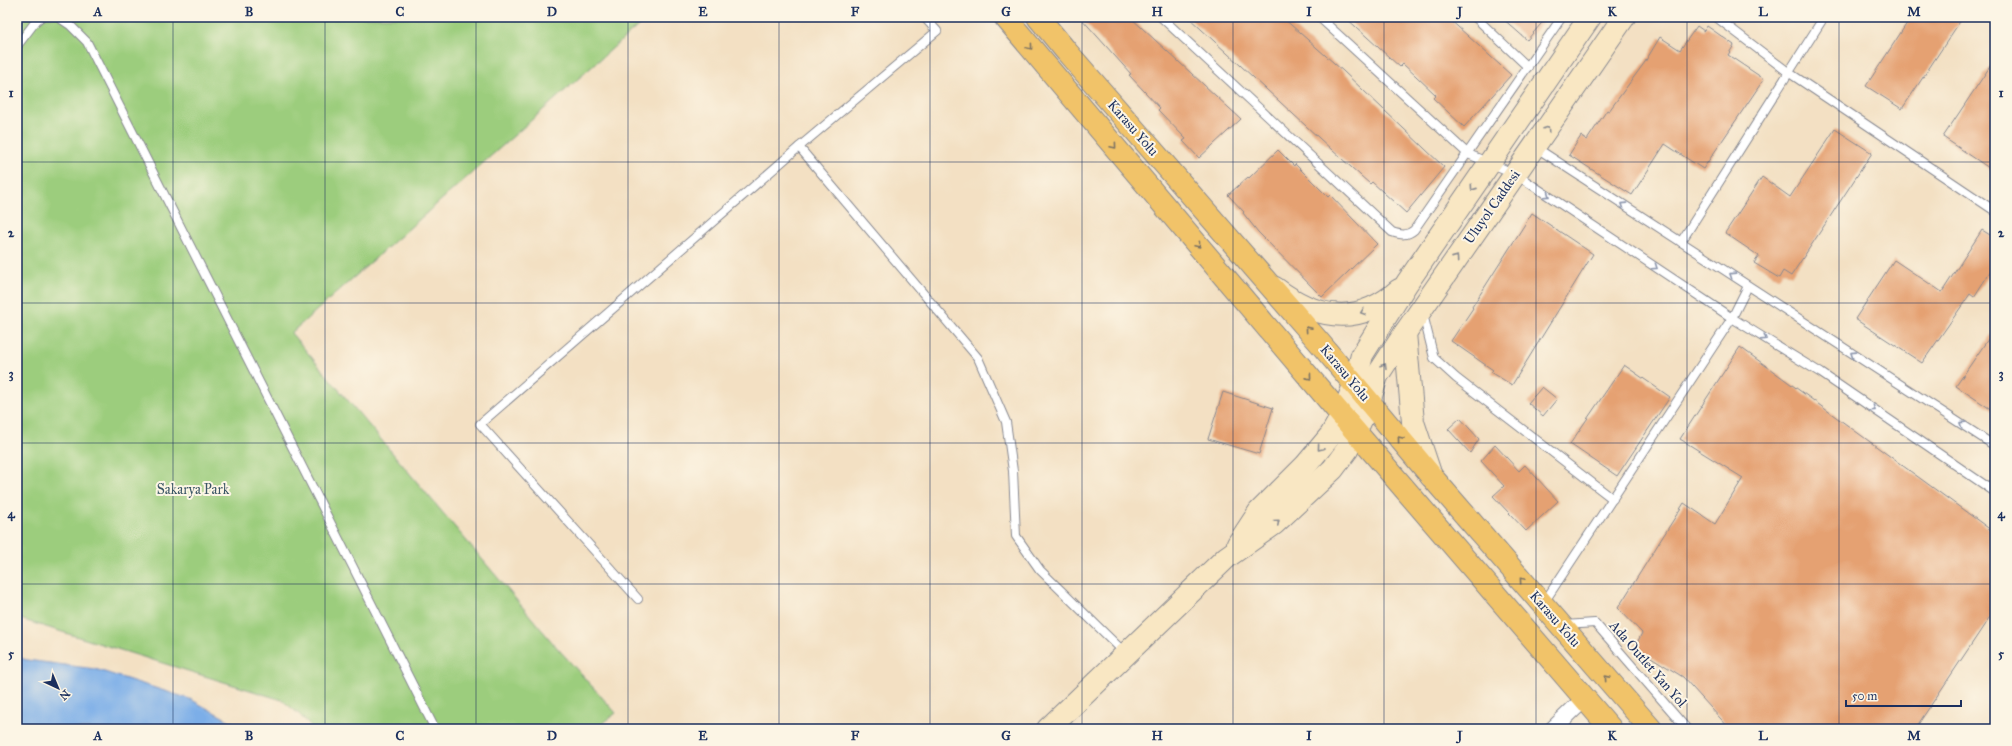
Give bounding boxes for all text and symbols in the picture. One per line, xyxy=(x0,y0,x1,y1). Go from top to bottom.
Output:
text: A xyxy=(93,4,103,20)
text: B xyxy=(245,4,254,20)
text: C xyxy=(396,4,405,20)
text: D xyxy=(547,4,557,20)
text: E xyxy=(698,4,708,20)
text: F xyxy=(851,4,860,20)
text: G xyxy=(1001,4,1011,20)
text: H xyxy=(1151,4,1163,20)
text: I xyxy=(1306,4,1312,20)
text: J xyxy=(1455,4,1463,20)
text: K xyxy=(1607,4,1617,20)
text: L xyxy=(1758,4,1768,20)
text: M xyxy=(1907,4,1921,20)
one-way arrow xyxy=(1025,42,1032,49)
text: 1 xyxy=(8,85,14,101)
text: 1 xyxy=(1998,85,2004,101)
street label: Karasu Yolu xyxy=(1104,96,1162,160)
one-way arrow xyxy=(1542,126,1549,133)
one-way arrow xyxy=(1109,141,1116,149)
street label: Uluyol Caddesi xyxy=(1460,166,1524,247)
one-way arrow xyxy=(1470,184,1478,191)
one-way arrow xyxy=(1543,190,1550,198)
one-way arrow xyxy=(1621,202,1628,209)
text: 2 xyxy=(8,225,15,241)
text: 2 xyxy=(1998,225,2005,241)
one-way arrow xyxy=(1193,241,1200,248)
one-way arrow xyxy=(1451,255,1459,262)
one-way arrow xyxy=(1651,262,1658,270)
one-way arrow xyxy=(1730,273,1737,280)
one-way arrow xyxy=(1360,307,1367,315)
one-way arrow xyxy=(1305,326,1312,334)
one-way arrow xyxy=(1760,333,1767,340)
street label: Karasu Yolu xyxy=(1316,341,1374,405)
one-way arrow xyxy=(1850,351,1857,359)
one-way arrow xyxy=(1379,363,1387,370)
text: 3 xyxy=(8,366,14,382)
text: 3 xyxy=(1998,366,2004,382)
one-way arrow xyxy=(1304,372,1311,379)
one-way arrow xyxy=(1869,404,1876,412)
one-way arrow xyxy=(1959,422,1966,429)
one-way arrow xyxy=(1398,437,1405,444)
one-way arrow xyxy=(1318,443,1325,450)
park label: Sakarya Park xyxy=(157,481,230,498)
text: 4 xyxy=(7,506,15,522)
text: 4 xyxy=(1997,506,2005,522)
one-way arrow xyxy=(1272,519,1280,526)
one-way arrow xyxy=(1519,577,1526,585)
street label: Karasu Yolu xyxy=(1526,587,1584,651)
street label: Ada Outlet Yan Yol xyxy=(1605,616,1690,711)
text: 5 xyxy=(8,646,15,662)
text: 5 xyxy=(1998,646,2005,662)
north arrow xyxy=(38,668,78,708)
one-way arrow xyxy=(1604,676,1611,683)
scale bar xyxy=(1846,682,1961,708)
text: N xyxy=(56,687,72,703)
text: 50 m xyxy=(1852,689,1877,703)
text: A xyxy=(93,728,103,744)
text: B xyxy=(245,728,254,744)
text: C xyxy=(396,728,405,744)
text: D xyxy=(547,728,557,744)
text: E xyxy=(698,728,708,744)
text: F xyxy=(851,728,860,744)
text: G xyxy=(1001,728,1011,744)
text: H xyxy=(1151,728,1163,744)
text: I xyxy=(1306,728,1312,744)
text: J xyxy=(1455,728,1463,744)
text: K xyxy=(1607,728,1617,744)
text: L xyxy=(1758,728,1768,744)
text: M xyxy=(1907,728,1921,744)

